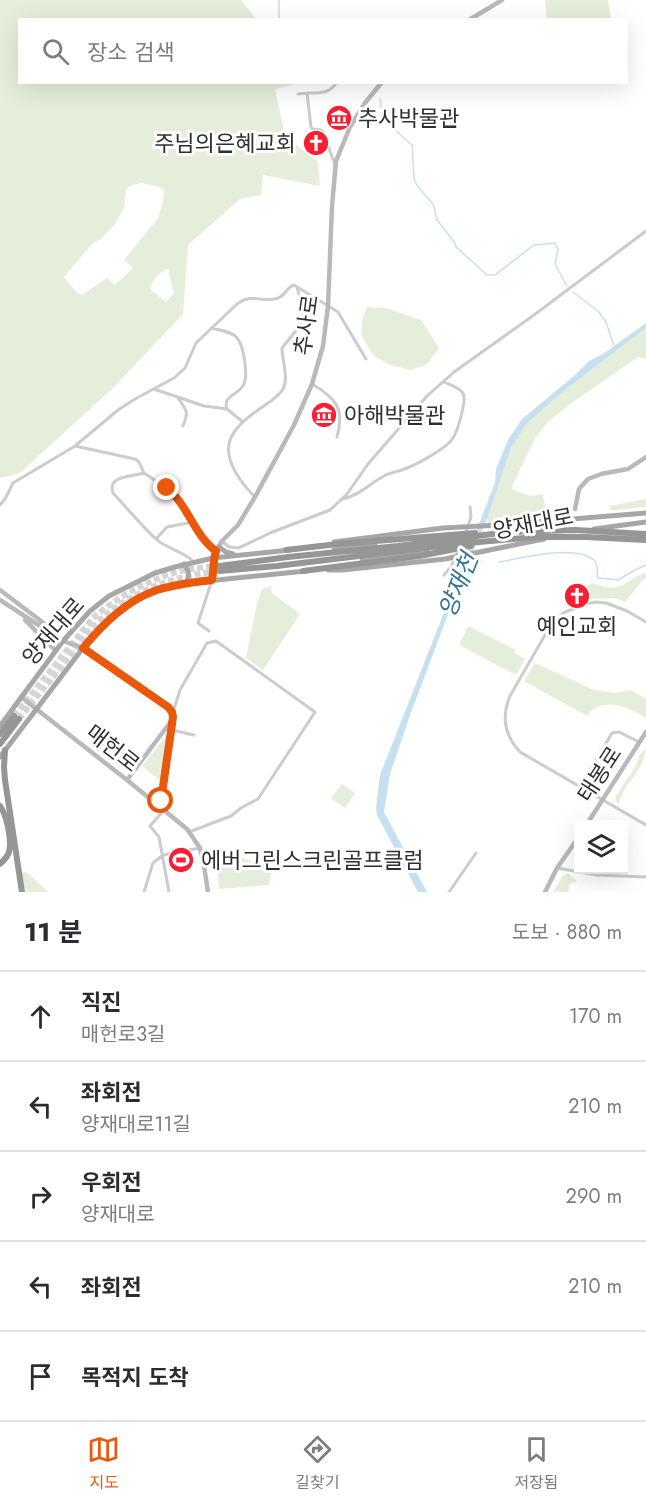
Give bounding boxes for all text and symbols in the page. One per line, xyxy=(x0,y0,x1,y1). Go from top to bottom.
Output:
search box xyxy=(18,18,628,84)
icon: search xyxy=(39,35,72,68)
text: 장소 검색 xyxy=(87,36,175,68)
place label: 추사박물관 xyxy=(358,102,459,134)
museum icon: 추사박물관 xyxy=(324,103,354,133)
place label: 주님의은혜교회 xyxy=(154,127,296,159)
church icon: 주님의은혜교회 xyxy=(301,128,331,158)
street label: 추사로 xyxy=(286,293,326,357)
place label: 아해박물관 xyxy=(344,399,445,431)
museum icon: 아해박물관 xyxy=(309,400,339,430)
route end xyxy=(153,474,179,500)
street label: 양재대로 xyxy=(490,500,576,546)
water label: 양재천 xyxy=(429,545,488,622)
church icon: 예인교회 xyxy=(562,581,592,611)
street label: 양재대로 xyxy=(14,590,92,672)
place label: 예인교회 xyxy=(537,610,617,642)
street label: 매헌로 xyxy=(79,717,147,779)
street label: 태봉로 xyxy=(569,740,629,808)
route start xyxy=(147,787,173,813)
map controls xyxy=(574,820,628,874)
button: layers xyxy=(574,820,628,874)
place label: 에버그린스크린골프클럼 xyxy=(201,844,424,876)
sports icon: 에버그린스크린골프클럼 xyxy=(166,845,196,875)
text: 11 분 xyxy=(24,913,82,951)
text: 도보 · 880 m xyxy=(512,918,622,947)
text: 직진 xyxy=(81,986,121,1018)
icon: ahead xyxy=(24,1000,57,1033)
text: 170 m xyxy=(569,1002,622,1031)
text: 매헌로3길 xyxy=(81,1020,166,1049)
text: 좌회전 xyxy=(81,1076,142,1108)
icon: left xyxy=(24,1090,57,1123)
text: 210 m xyxy=(568,1092,622,1121)
text: 양재대로11길 xyxy=(81,1110,191,1139)
text: 우회전 xyxy=(81,1166,142,1198)
icon: right xyxy=(24,1180,57,1213)
text: 290 m xyxy=(566,1182,622,1211)
text: 양재대로 xyxy=(81,1200,155,1229)
icon: left xyxy=(24,1270,57,1303)
text: 좌회전 xyxy=(81,1271,142,1303)
text: 210 m xyxy=(568,1272,622,1301)
icon: arrive xyxy=(24,1360,57,1393)
text: 목적지 도착 xyxy=(81,1361,189,1393)
tab: 지도 xyxy=(87,1433,120,1494)
tab: 길찾기 xyxy=(295,1433,339,1494)
tab: 저장됨 xyxy=(514,1433,559,1494)

